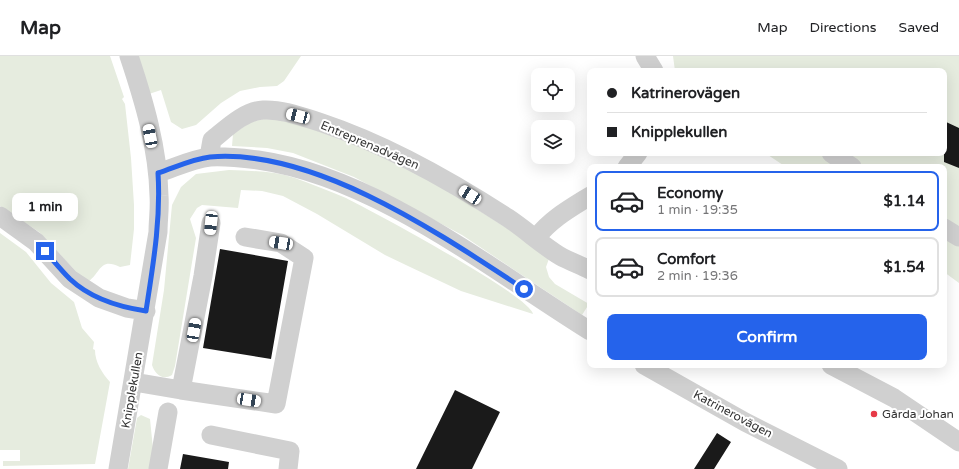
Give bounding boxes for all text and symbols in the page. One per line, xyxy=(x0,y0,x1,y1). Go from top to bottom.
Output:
text: Map xyxy=(20,17,61,39)
text: Map xyxy=(757,19,788,36)
text: Directions xyxy=(810,19,877,36)
text: Saved xyxy=(899,19,939,36)
map controls xyxy=(531,68,575,164)
button: locate xyxy=(531,68,575,112)
text: Katrinerovägen xyxy=(631,84,740,102)
car xyxy=(285,107,311,125)
street label: Entreprenadvägen xyxy=(319,118,421,172)
button: layers xyxy=(531,120,575,164)
car xyxy=(142,123,158,149)
text: Knipplekullen xyxy=(631,123,727,141)
car xyxy=(457,183,483,207)
icon: car xyxy=(609,183,645,219)
text: Economy xyxy=(657,184,723,202)
text: $1.14 xyxy=(884,192,925,210)
callout: 1 min xyxy=(12,193,78,221)
text: 1 min xyxy=(28,199,62,215)
text: 1 min · 19:35 xyxy=(657,202,738,218)
car xyxy=(204,210,218,236)
car xyxy=(268,235,294,251)
route end xyxy=(36,242,54,260)
icon: car xyxy=(609,249,645,285)
text: Comfort xyxy=(657,250,716,268)
text: $1.54 xyxy=(884,258,925,276)
text: 2 min · 19:36 xyxy=(657,268,738,284)
route start xyxy=(515,280,533,298)
button: Confirm xyxy=(607,314,927,360)
car xyxy=(186,317,202,343)
street label: Knipplekullen xyxy=(118,351,146,429)
street label: Katrinerovägen xyxy=(691,387,775,441)
car xyxy=(236,392,262,408)
place label: Gårda Johan xyxy=(882,407,954,421)
marker: Gårda Johan xyxy=(869,409,879,419)

